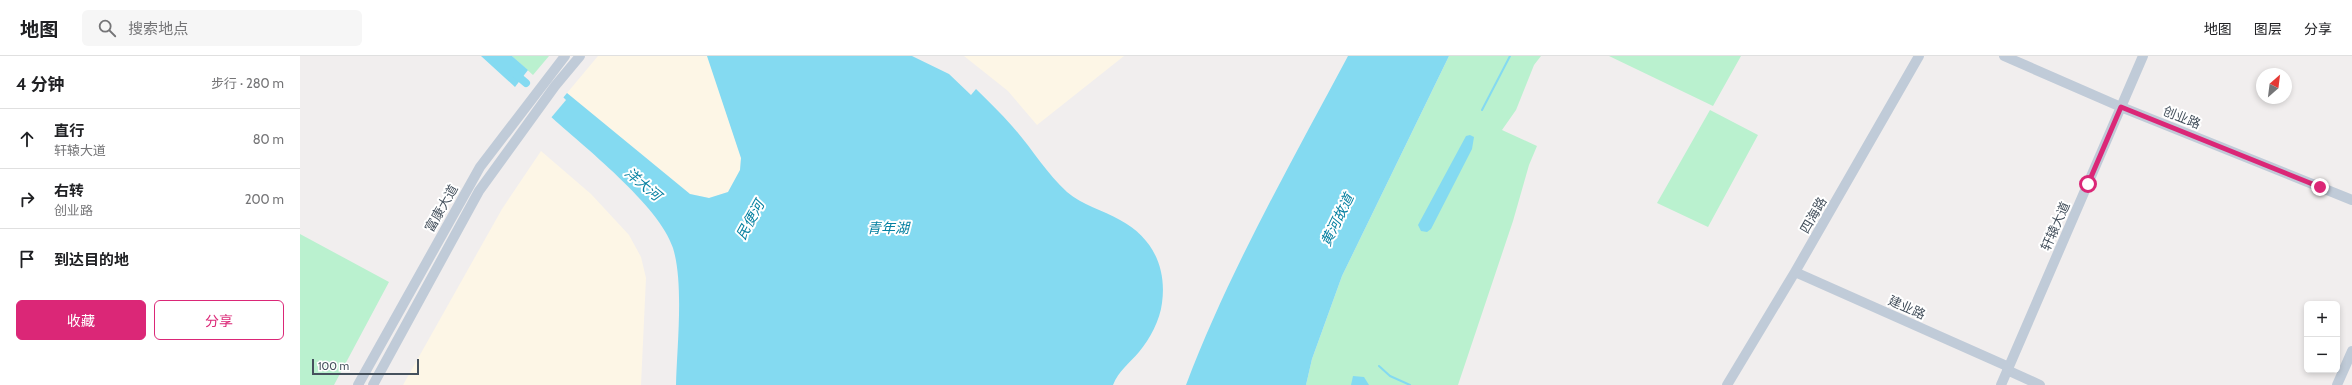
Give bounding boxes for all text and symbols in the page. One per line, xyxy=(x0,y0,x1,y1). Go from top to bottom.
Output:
search box xyxy=(82,10,362,46)
icon: search xyxy=(96,17,118,39)
text: 地图 xyxy=(20,18,58,41)
text: 搜索地点 xyxy=(128,20,188,38)
text: 地图 xyxy=(2204,20,2232,38)
text: 图层 xyxy=(2254,20,2282,38)
text: 分享 xyxy=(2304,20,2332,38)
north arrow xyxy=(2256,68,2292,104)
text: 4 分钟 xyxy=(16,74,64,94)
text: 步行 · 280 m xyxy=(211,75,284,91)
street label: 创业路 xyxy=(2161,102,2203,132)
text: 直行 xyxy=(54,122,84,140)
icon: ahead xyxy=(16,128,38,150)
text: 80 m xyxy=(253,131,284,147)
text: 轩辕大道 xyxy=(54,142,106,158)
water label: 洋大河 xyxy=(621,164,667,206)
route start xyxy=(2079,175,2097,193)
route end xyxy=(2311,178,2329,196)
street label: 富康大道 xyxy=(421,181,461,235)
text: 右转 xyxy=(54,182,84,200)
icon: right xyxy=(16,188,38,210)
water label: 黄河故道 xyxy=(1317,189,1358,249)
text: 200 m xyxy=(245,191,284,207)
street label: 四海路 xyxy=(1796,194,1830,236)
water label: 民便河 xyxy=(732,195,770,243)
street label: 轩辕大道 xyxy=(2037,199,2073,253)
text: 创业路 xyxy=(54,202,93,218)
water label: 青年湖 xyxy=(867,219,911,237)
icon: arrive xyxy=(16,248,38,270)
text: 到达目的地 xyxy=(54,251,129,269)
street label: 建业路 xyxy=(1886,292,1928,322)
button: 收藏 xyxy=(16,300,146,340)
button: 分享 xyxy=(154,300,284,340)
map controls xyxy=(2304,301,2340,373)
button: + xyxy=(2304,301,2340,337)
button: − xyxy=(2304,337,2340,373)
scale bar xyxy=(312,357,419,376)
text: 100 m xyxy=(318,359,349,373)

